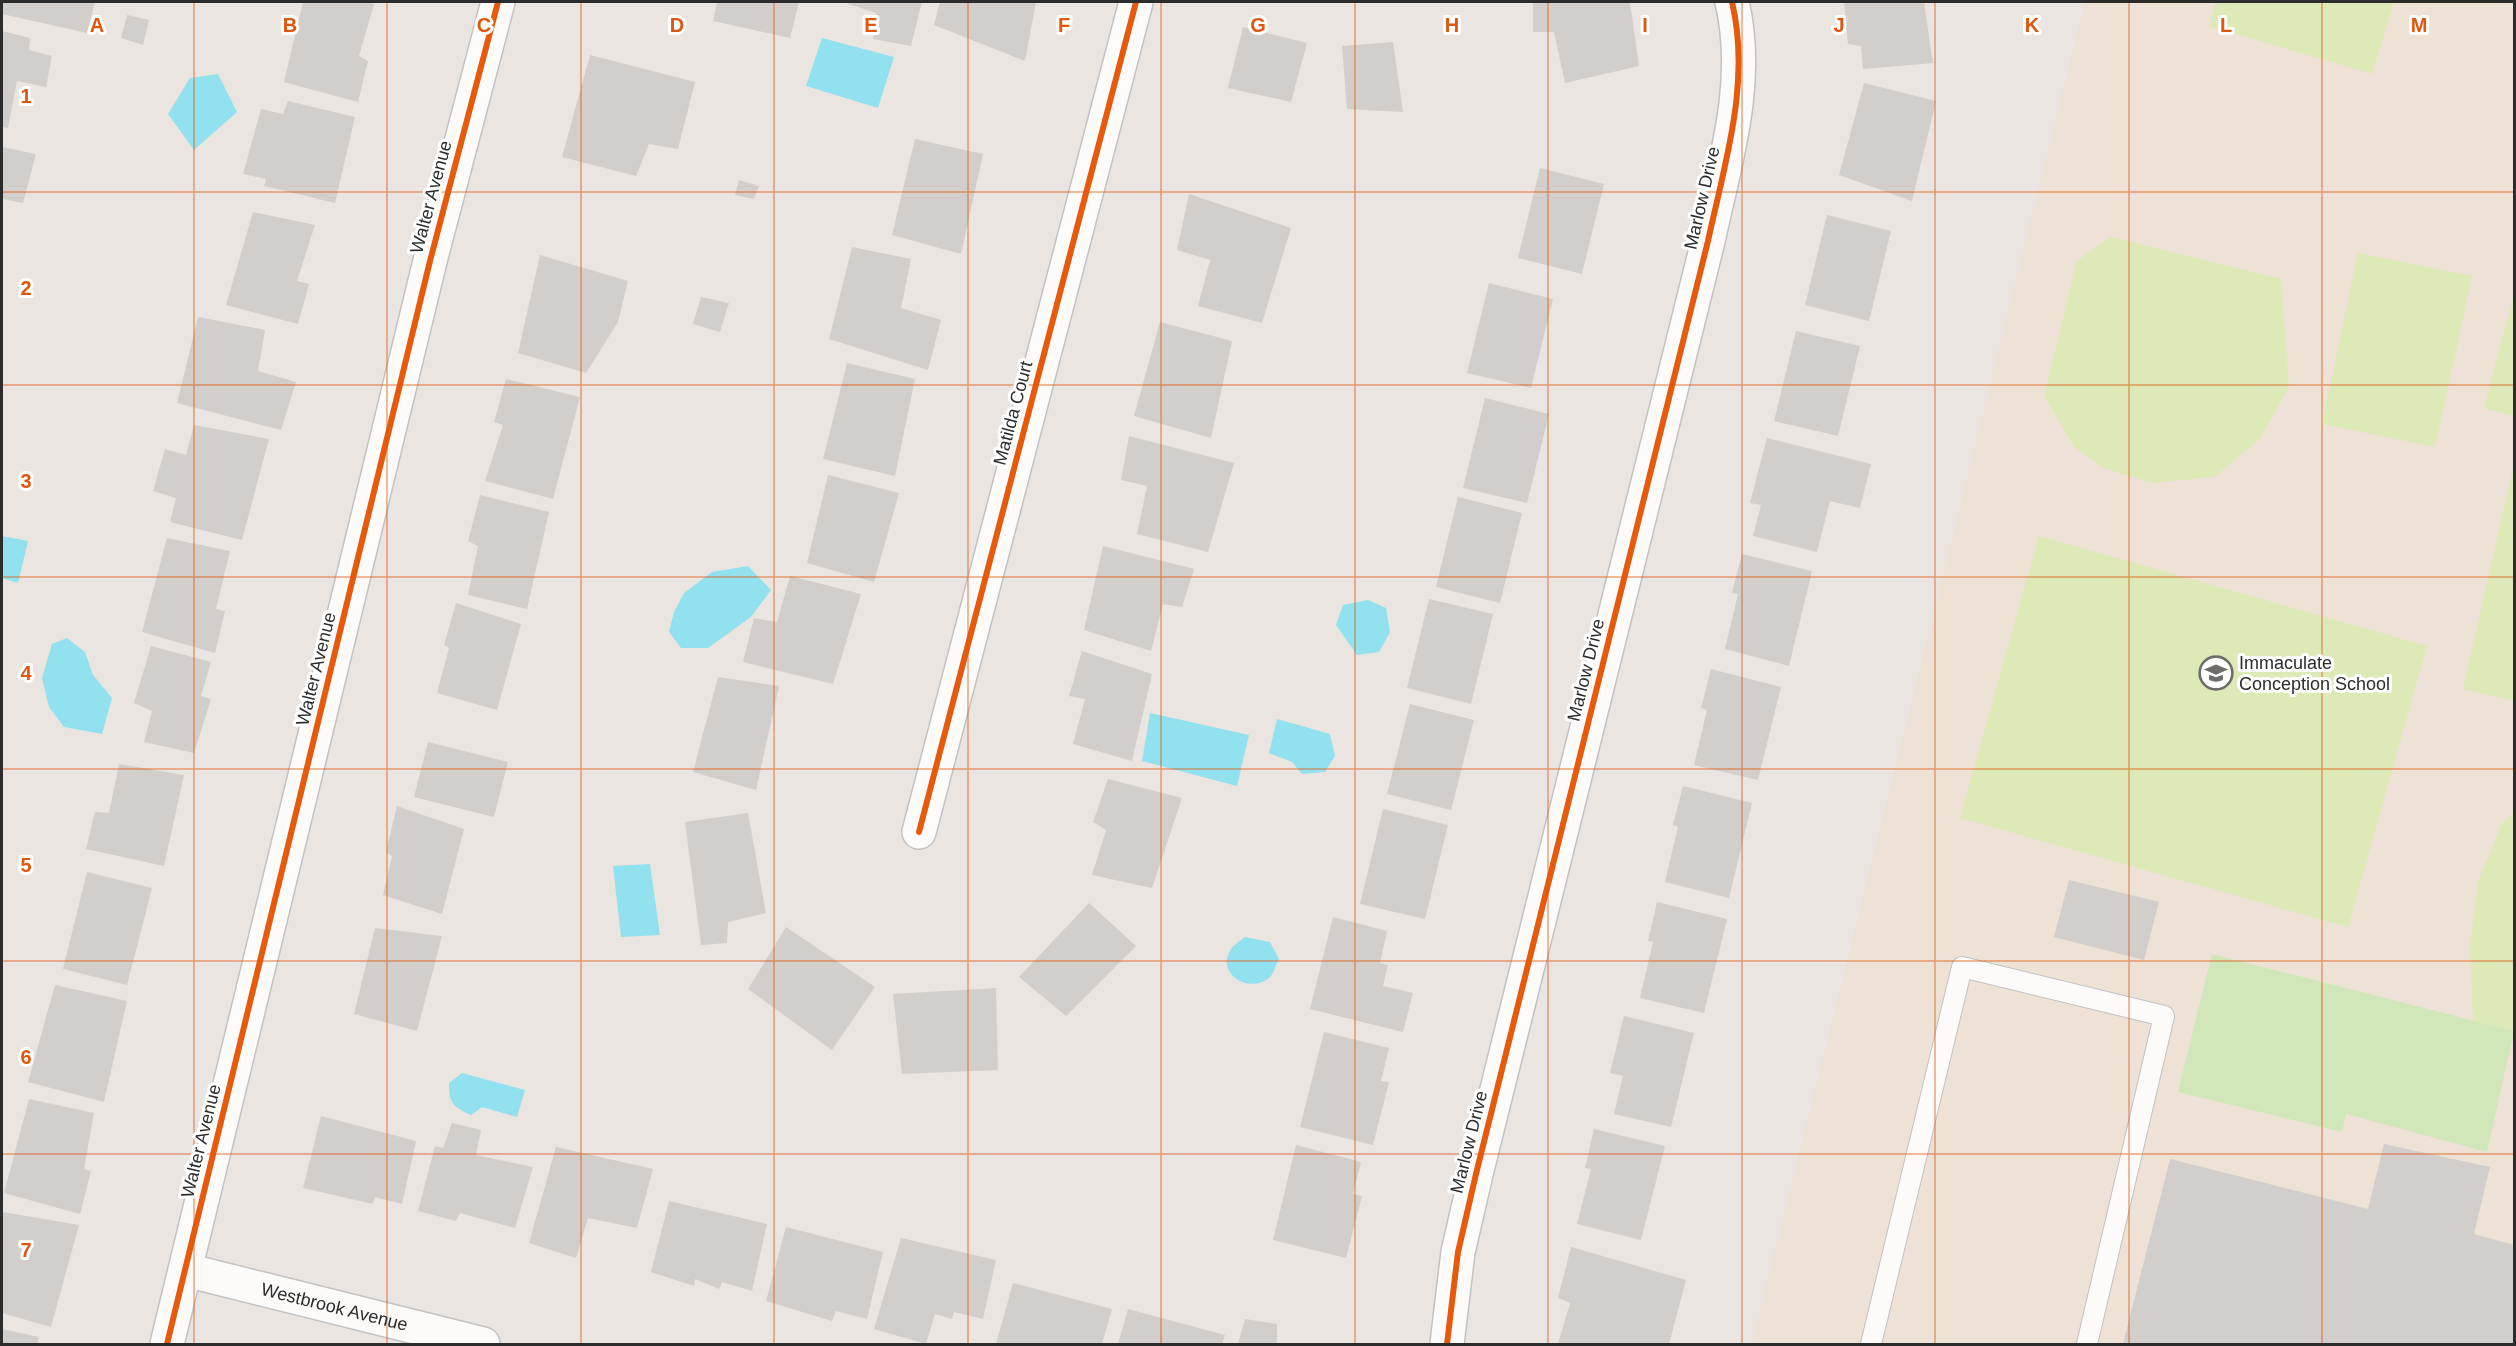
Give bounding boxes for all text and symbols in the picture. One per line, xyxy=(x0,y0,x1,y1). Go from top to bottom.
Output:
text: A xyxy=(90,14,104,36)
text: B xyxy=(283,14,297,36)
text: C xyxy=(477,14,491,36)
text: D xyxy=(670,14,684,36)
text: E xyxy=(864,14,878,36)
text: F xyxy=(1058,14,1070,36)
text: G xyxy=(1250,14,1266,36)
text: H xyxy=(1445,14,1459,36)
text: I xyxy=(1642,14,1648,36)
text: J xyxy=(1833,14,1845,36)
text: K xyxy=(2025,14,2040,36)
text: L xyxy=(2220,14,2232,36)
text: M xyxy=(2411,14,2427,36)
text: 1 xyxy=(20,85,32,107)
street label: Walter Avenue xyxy=(406,138,456,256)
street label: Marlow Drive xyxy=(1680,145,1724,251)
text: 2 xyxy=(20,277,32,299)
street label: Matilda Court xyxy=(989,359,1037,467)
text: 3 xyxy=(20,470,32,492)
street label: Walter Avenue xyxy=(292,610,340,728)
street label: Marlow Drive xyxy=(1564,617,1608,723)
place label: Immaculate Conception School xyxy=(2239,653,2390,694)
school or university icon: Immaculate Conception School xyxy=(2198,655,2234,691)
text: 4 xyxy=(20,662,32,684)
text: 5 xyxy=(20,854,32,876)
text: 6 xyxy=(20,1046,32,1068)
street label: Walter Avenue xyxy=(177,1082,225,1200)
street label: Marlow Drive xyxy=(1447,1089,1491,1195)
text: 7 xyxy=(20,1239,32,1261)
street label: Westbrook Avenue xyxy=(259,1279,410,1335)

